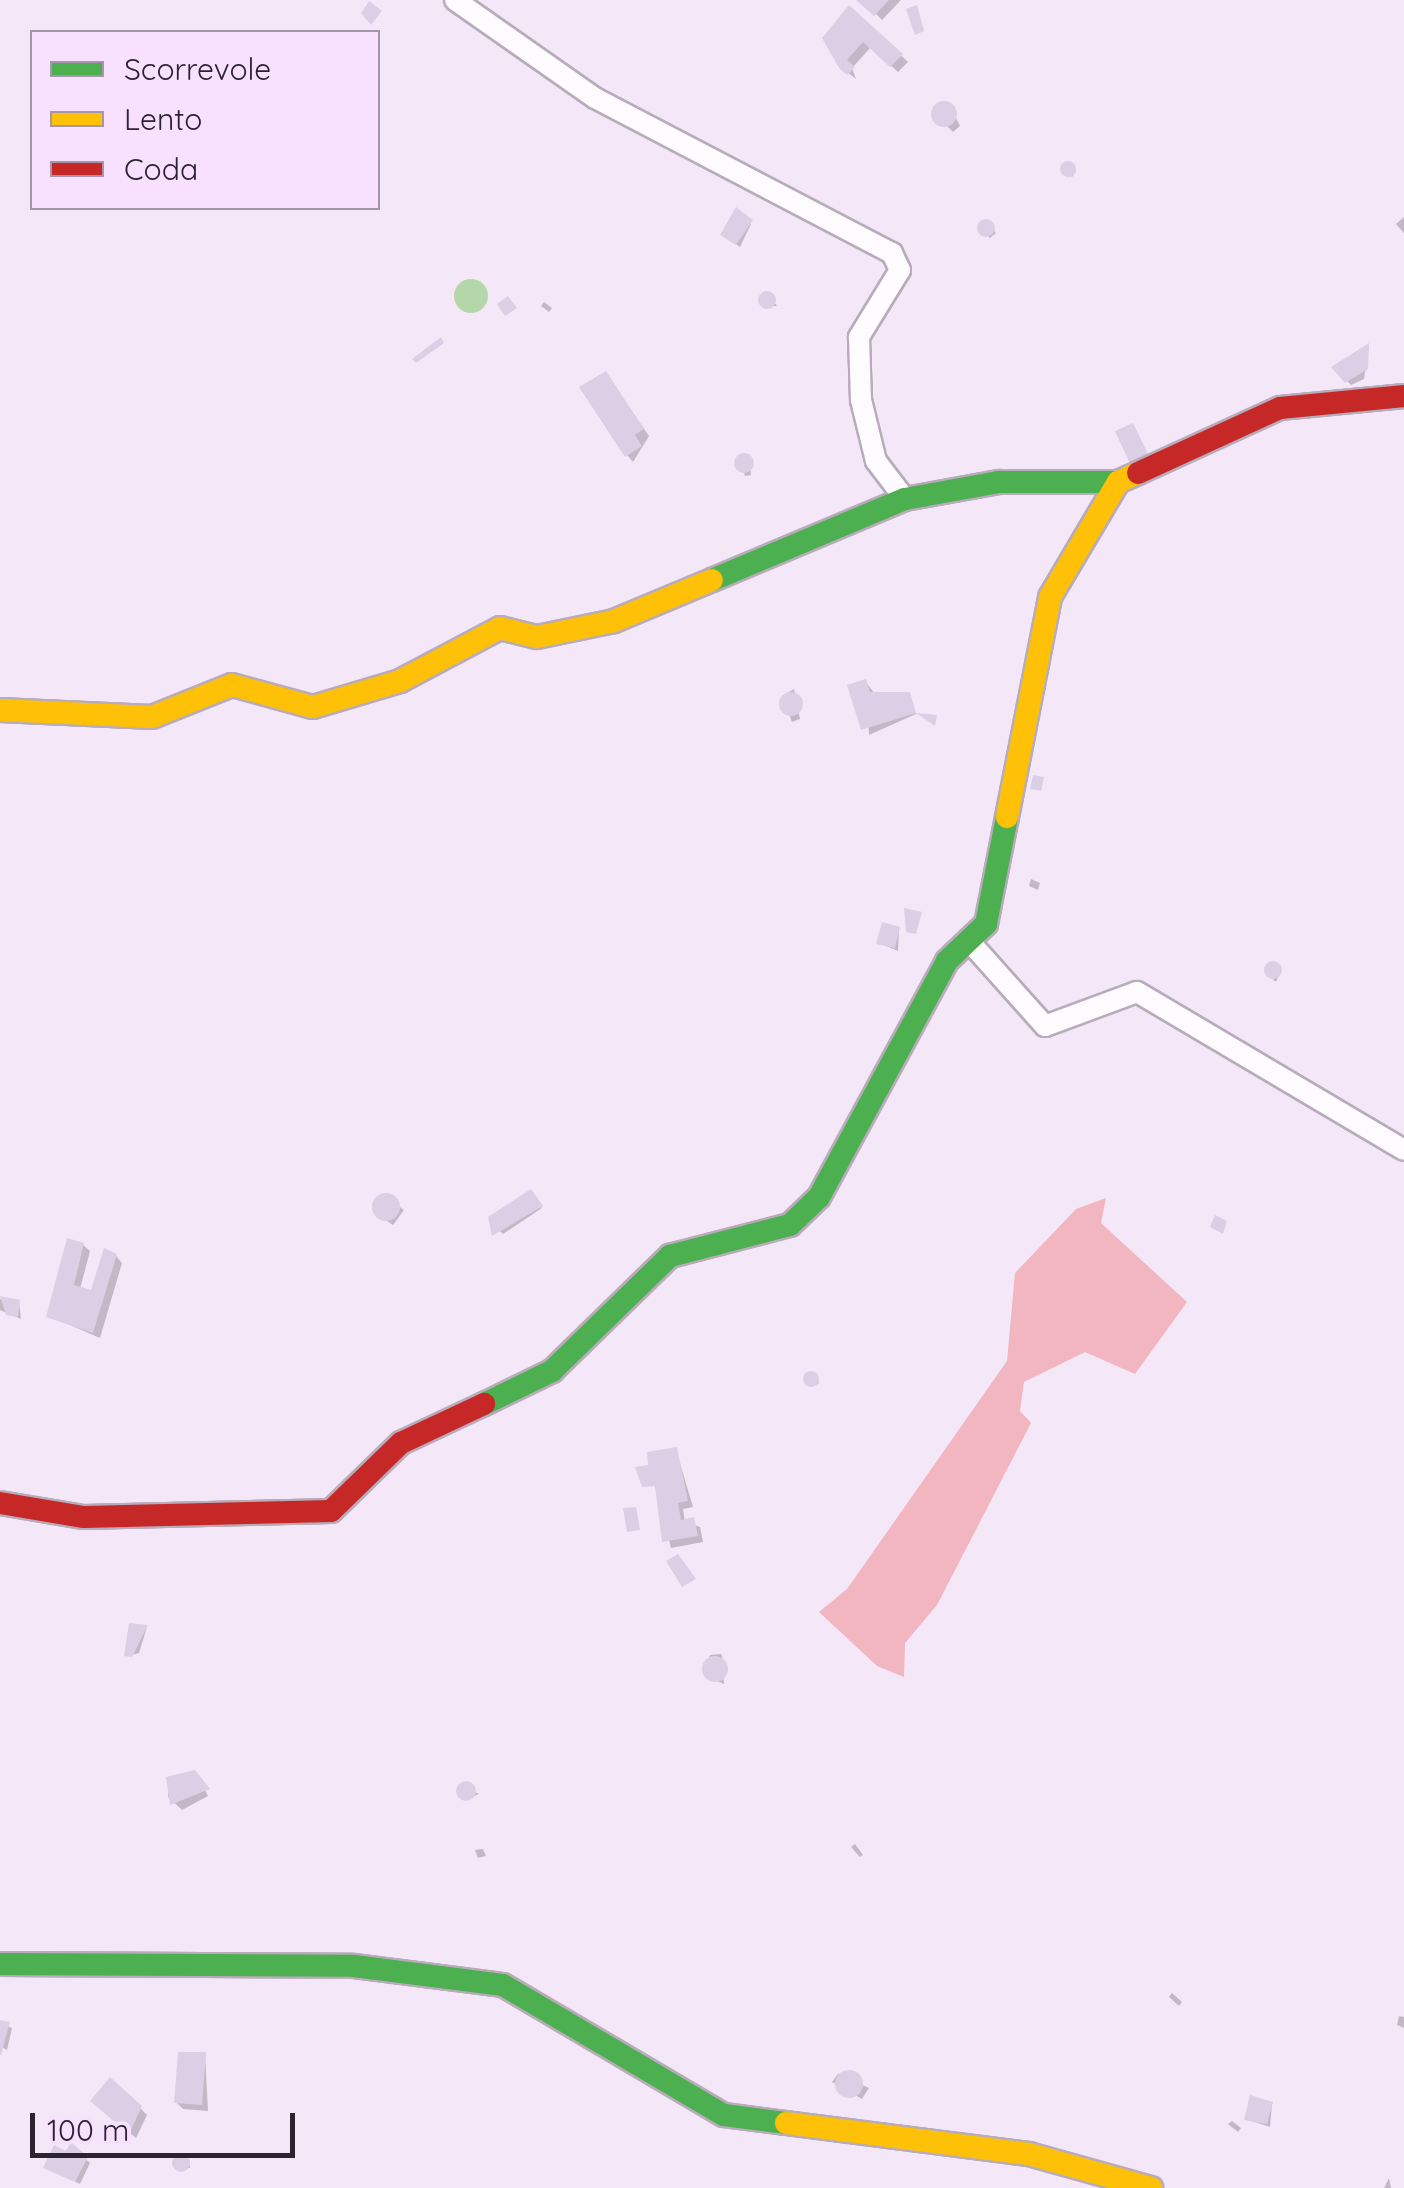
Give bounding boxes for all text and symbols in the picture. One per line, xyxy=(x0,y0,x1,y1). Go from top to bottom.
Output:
legend xyxy=(30,30,380,210)
text: Scorrevole xyxy=(124,50,271,88)
text: Lento xyxy=(124,100,202,138)
text: Coda xyxy=(124,150,198,188)
scale bar xyxy=(35,2093,300,2155)
text: 100 m xyxy=(47,2111,129,2149)

